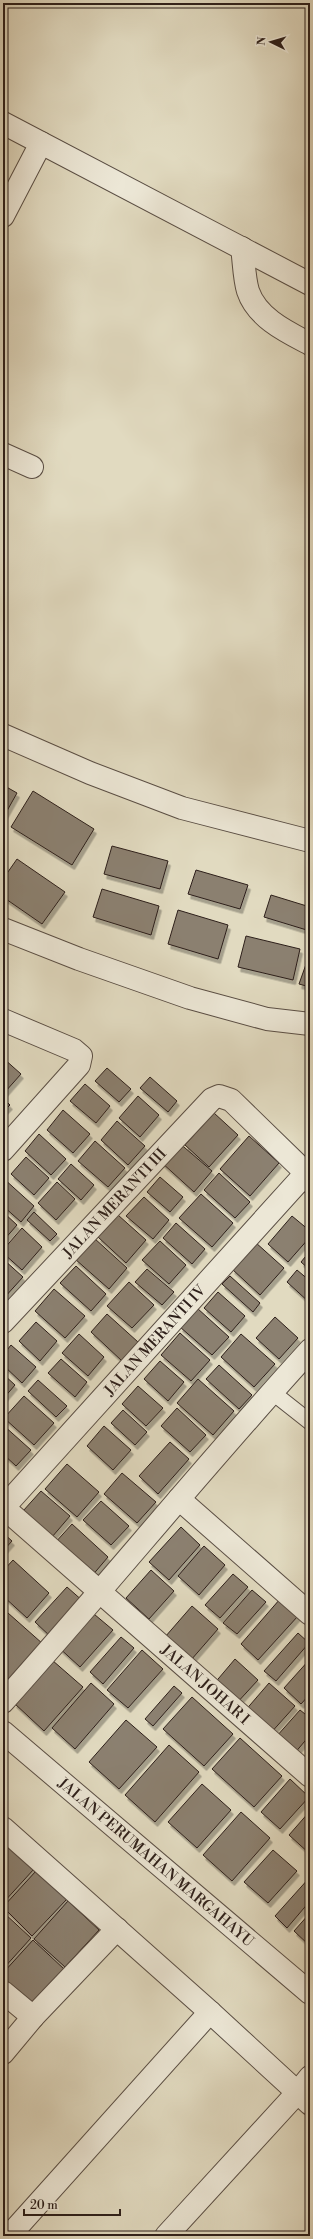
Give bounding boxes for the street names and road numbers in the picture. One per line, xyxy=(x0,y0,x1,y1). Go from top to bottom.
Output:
street label: JALAN MERANTI III xyxy=(58,1144,171,1263)
street label: JALAN MERANTI IV xyxy=(99,1281,210,1400)
street label: JALAN JOHAR I xyxy=(156,1640,254,1728)
street label: JALAN PERUMAHAN MARGAHAYU xyxy=(54,1773,258,1951)

